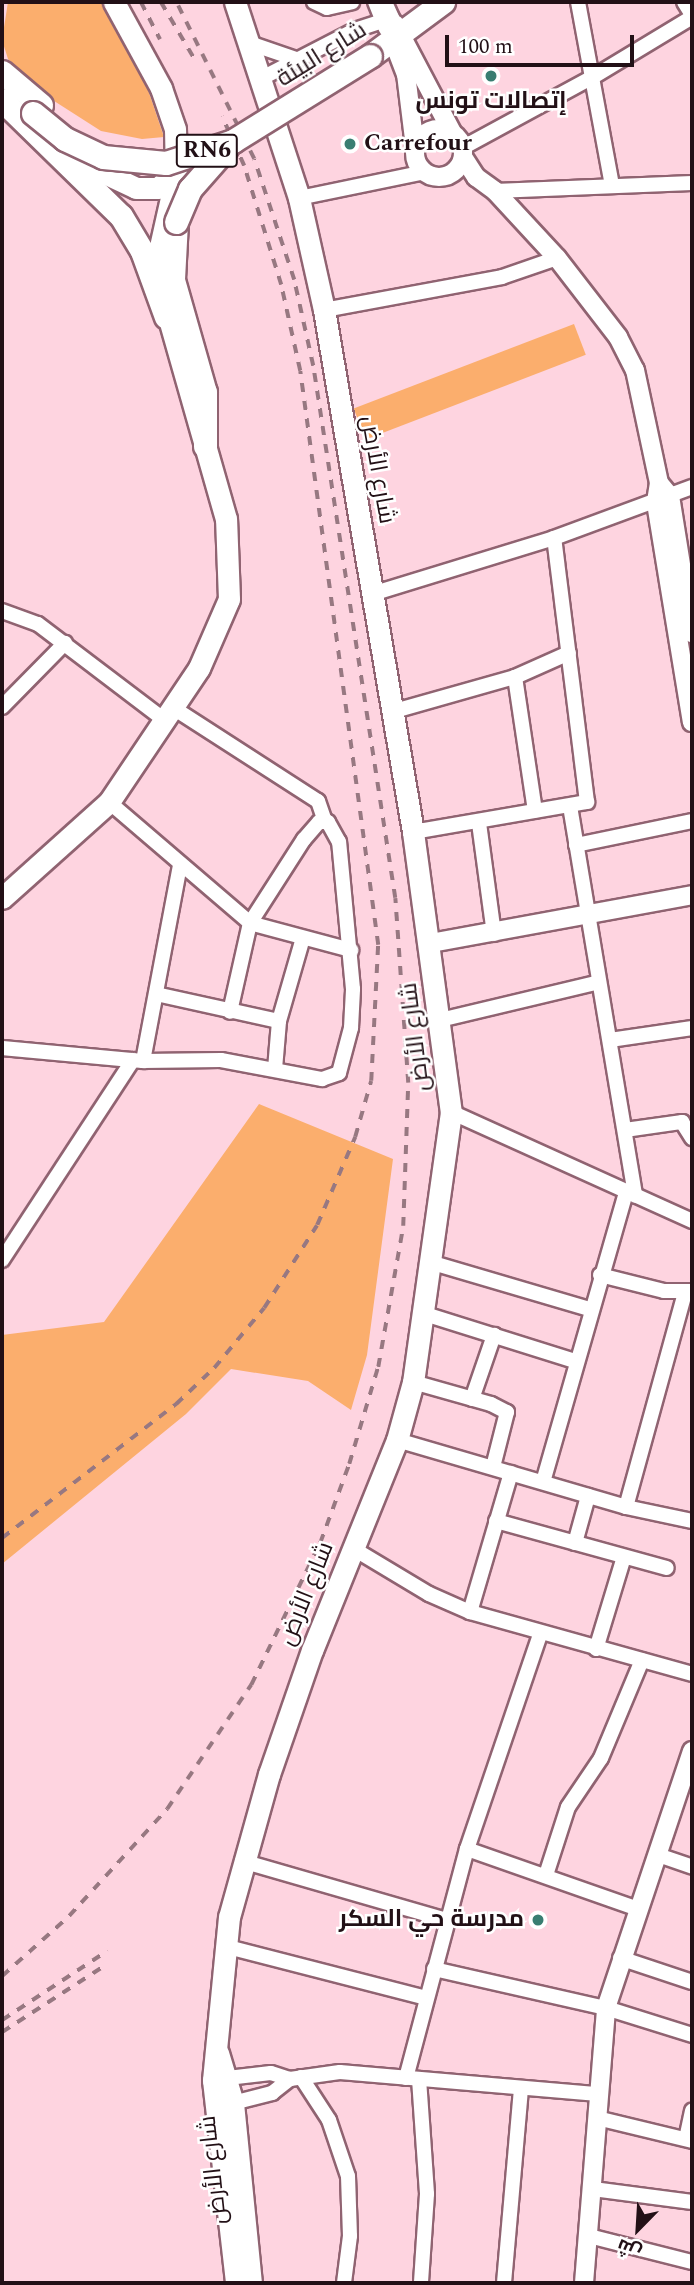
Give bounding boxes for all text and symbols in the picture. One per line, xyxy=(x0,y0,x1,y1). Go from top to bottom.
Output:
street label: شارع البيئة xyxy=(272,16,372,94)
scale bar xyxy=(449,21,638,65)
text: 100 m xyxy=(458,31,513,63)
marker: إتصالات تونس xyxy=(483,68,499,84)
place label: إتصالات تونس xyxy=(415,88,567,116)
place label: Carrefour xyxy=(364,130,472,158)
road number: RN6 xyxy=(176,132,238,170)
marker: Carrefour xyxy=(342,136,358,152)
street label: شارع الأرض xyxy=(353,414,401,526)
street label: شارع الأرض xyxy=(395,981,437,1093)
street label: شارع الأرض xyxy=(273,1538,341,1650)
place label: مدرسة حي السكر xyxy=(339,1906,524,1934)
marker: مدرسة حي السكر xyxy=(530,1912,546,1928)
street label: شارع الأرض xyxy=(194,2114,234,2226)
north arrow xyxy=(603,2194,673,2264)
text: ش xyxy=(612,2230,646,2267)

